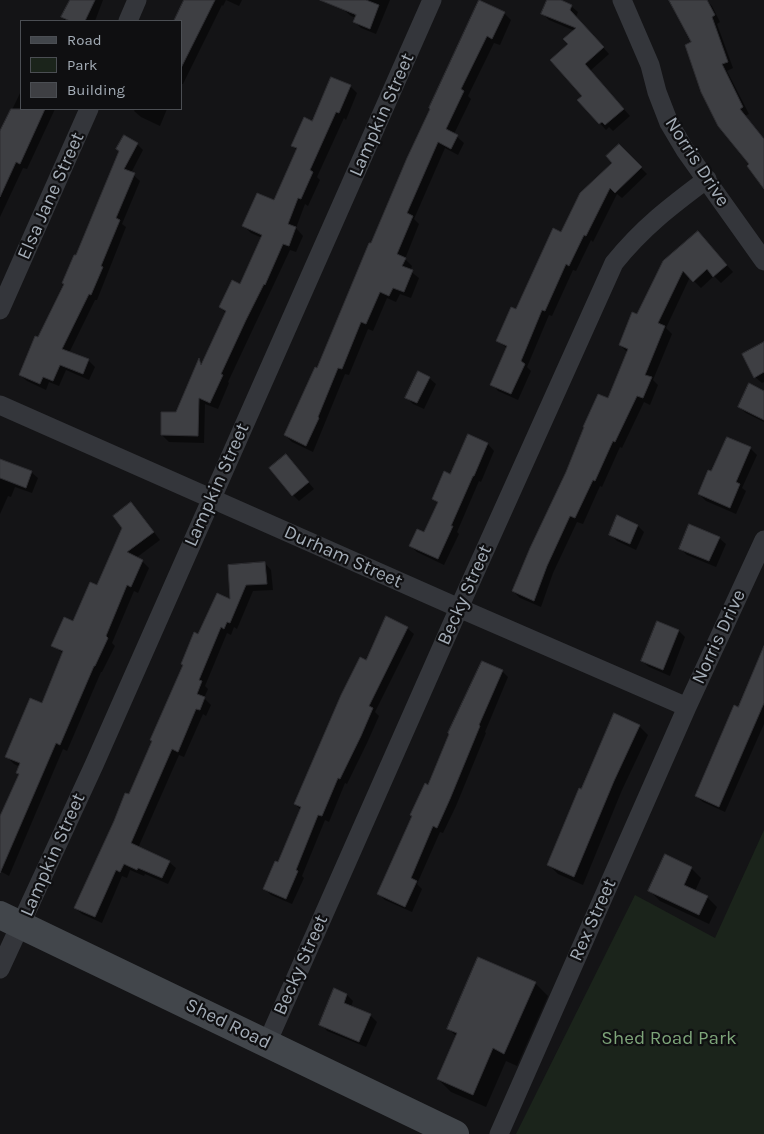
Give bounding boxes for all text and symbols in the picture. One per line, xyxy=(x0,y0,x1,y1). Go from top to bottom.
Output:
legend xyxy=(20,20,182,110)
text: Road xyxy=(67,31,102,49)
street label: Lampkin Street xyxy=(345,50,419,180)
text: Park xyxy=(67,56,97,74)
text: Building xyxy=(67,81,125,99)
street label: Norris Drive xyxy=(660,113,734,211)
street label: Elsa Jane Street xyxy=(13,129,89,263)
street label: Lampkin Street xyxy=(180,420,254,550)
street label: Durham Street xyxy=(280,521,406,593)
street label: Becky Street xyxy=(433,541,497,649)
street label: Norris Drive xyxy=(687,586,751,688)
street label: Lampkin Street xyxy=(16,790,90,920)
street label: Rex Street xyxy=(565,875,621,965)
street label: Becky Street xyxy=(269,911,333,1019)
street label: Shed Road xyxy=(182,994,274,1054)
park label: Shed Road Park xyxy=(601,1028,737,1050)

